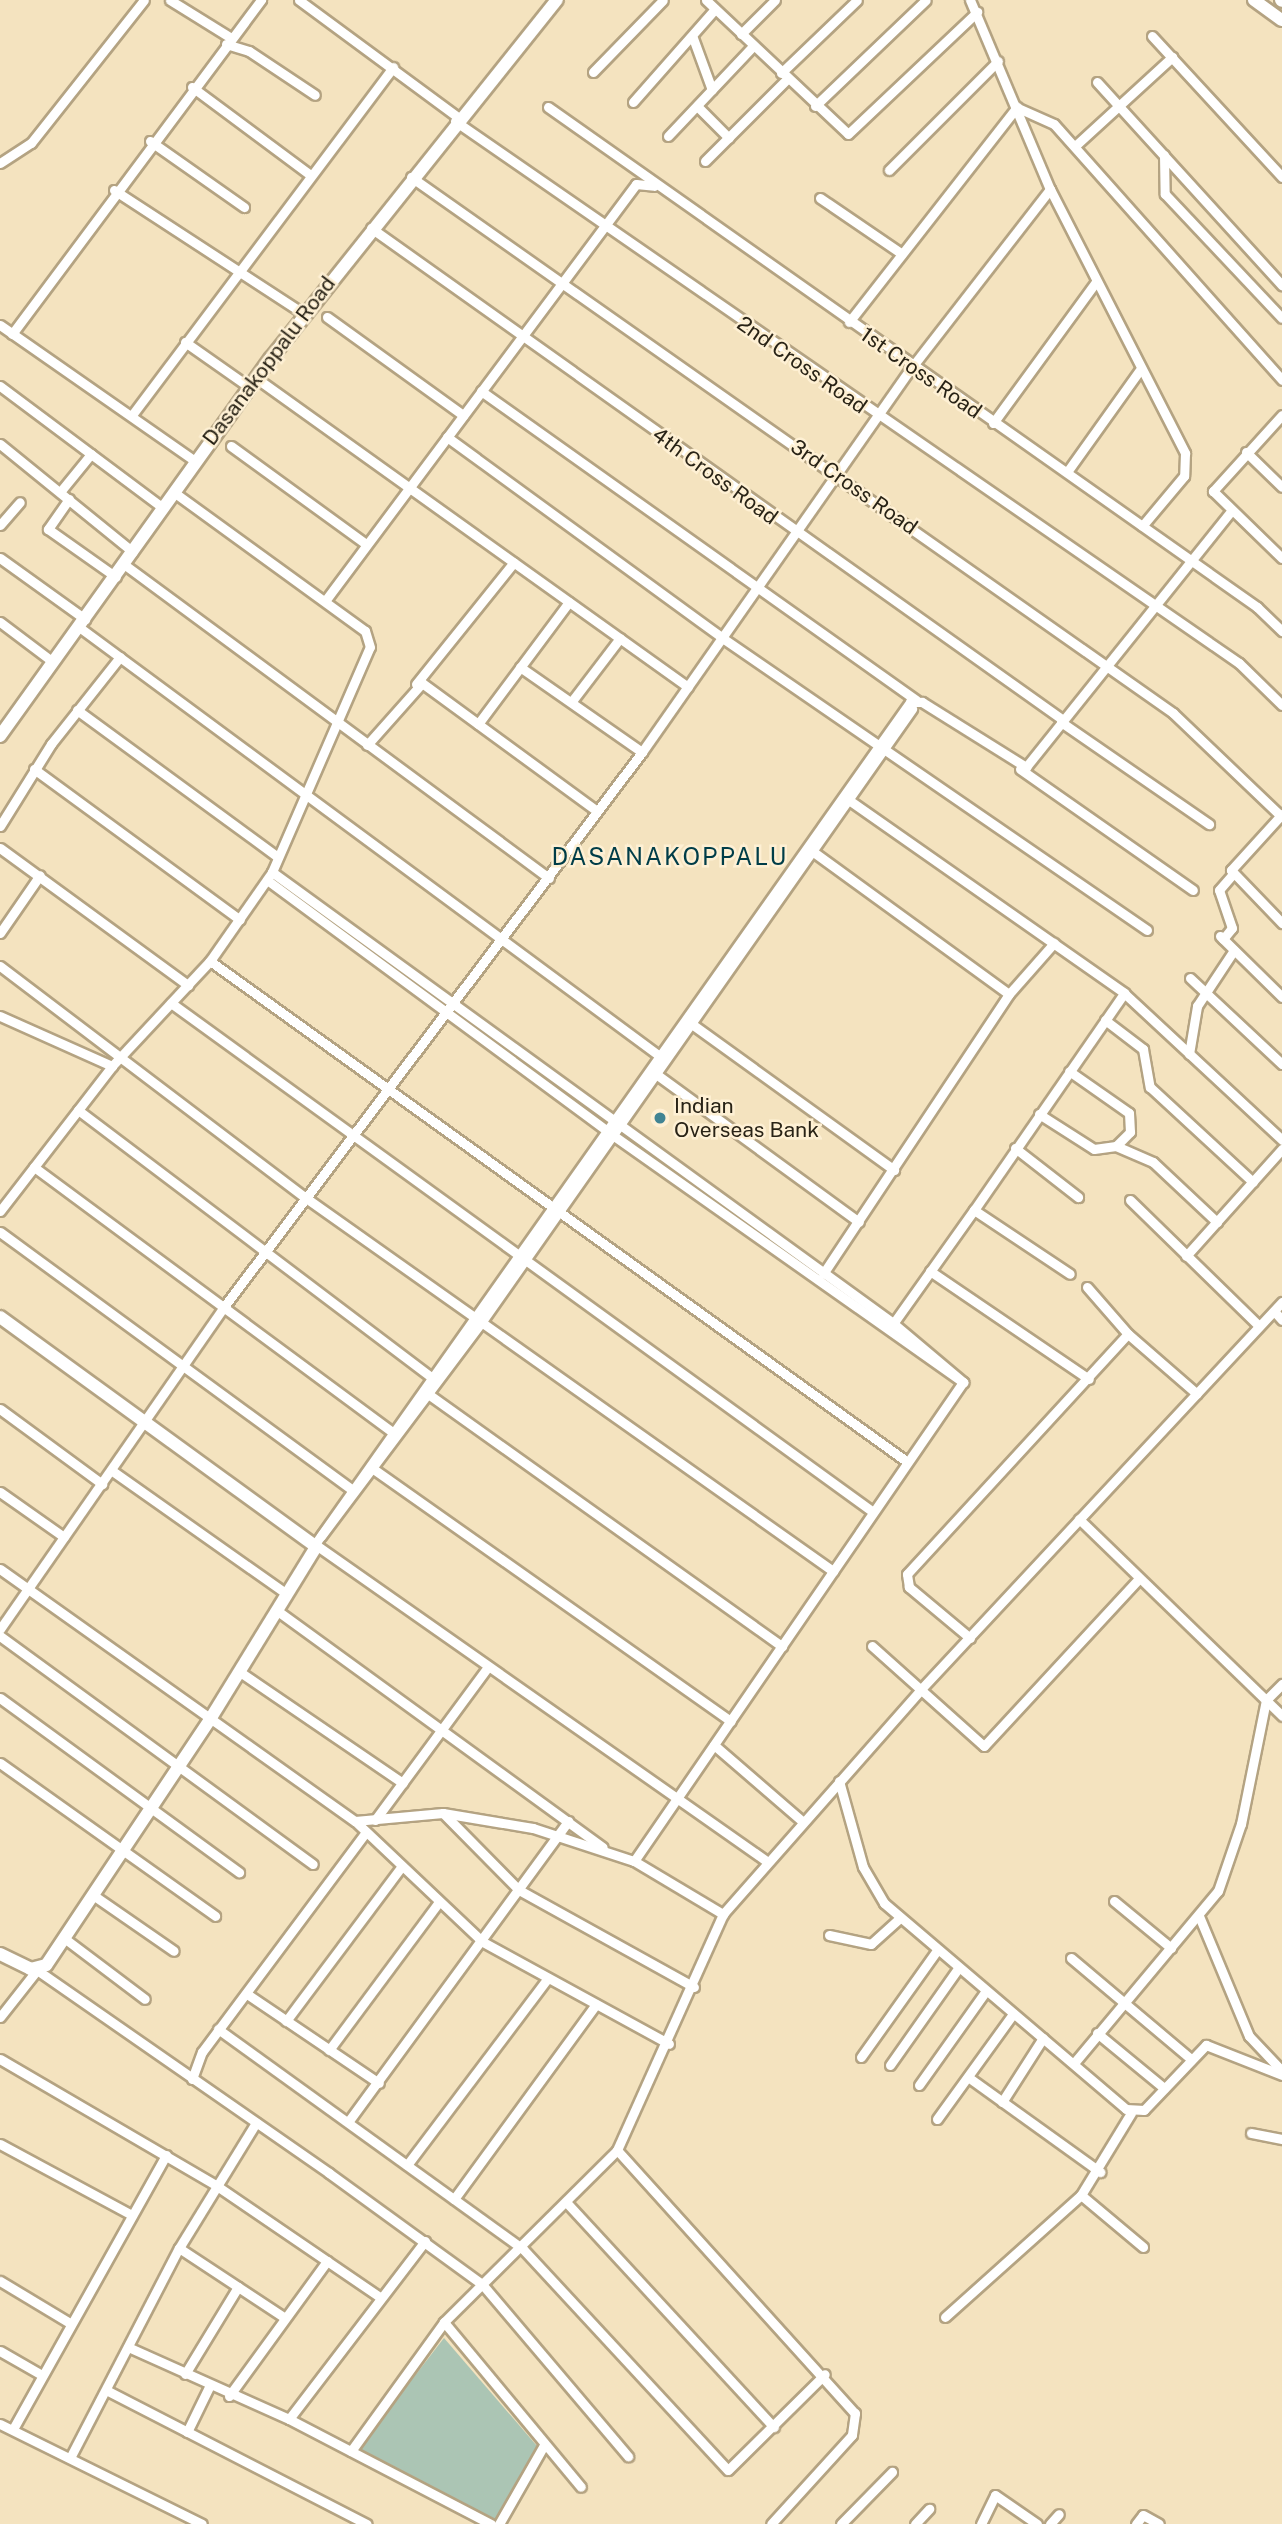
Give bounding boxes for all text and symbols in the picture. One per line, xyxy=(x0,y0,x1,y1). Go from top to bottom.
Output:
street label: Dasanakoppalu Road xyxy=(197,272,341,450)
street label: 2nd Cross Road xyxy=(732,311,872,419)
street label: 1st Cross Road xyxy=(855,322,987,424)
street label: 4th Cross Road xyxy=(647,422,783,530)
street label: 3rd Cross Road xyxy=(786,434,922,540)
district label: DASANAKOPPALU xyxy=(553,843,787,871)
place label: Indian Overseas Bank xyxy=(674,1093,819,1143)
marker: Indian Overseas Bank xyxy=(652,1110,668,1126)

